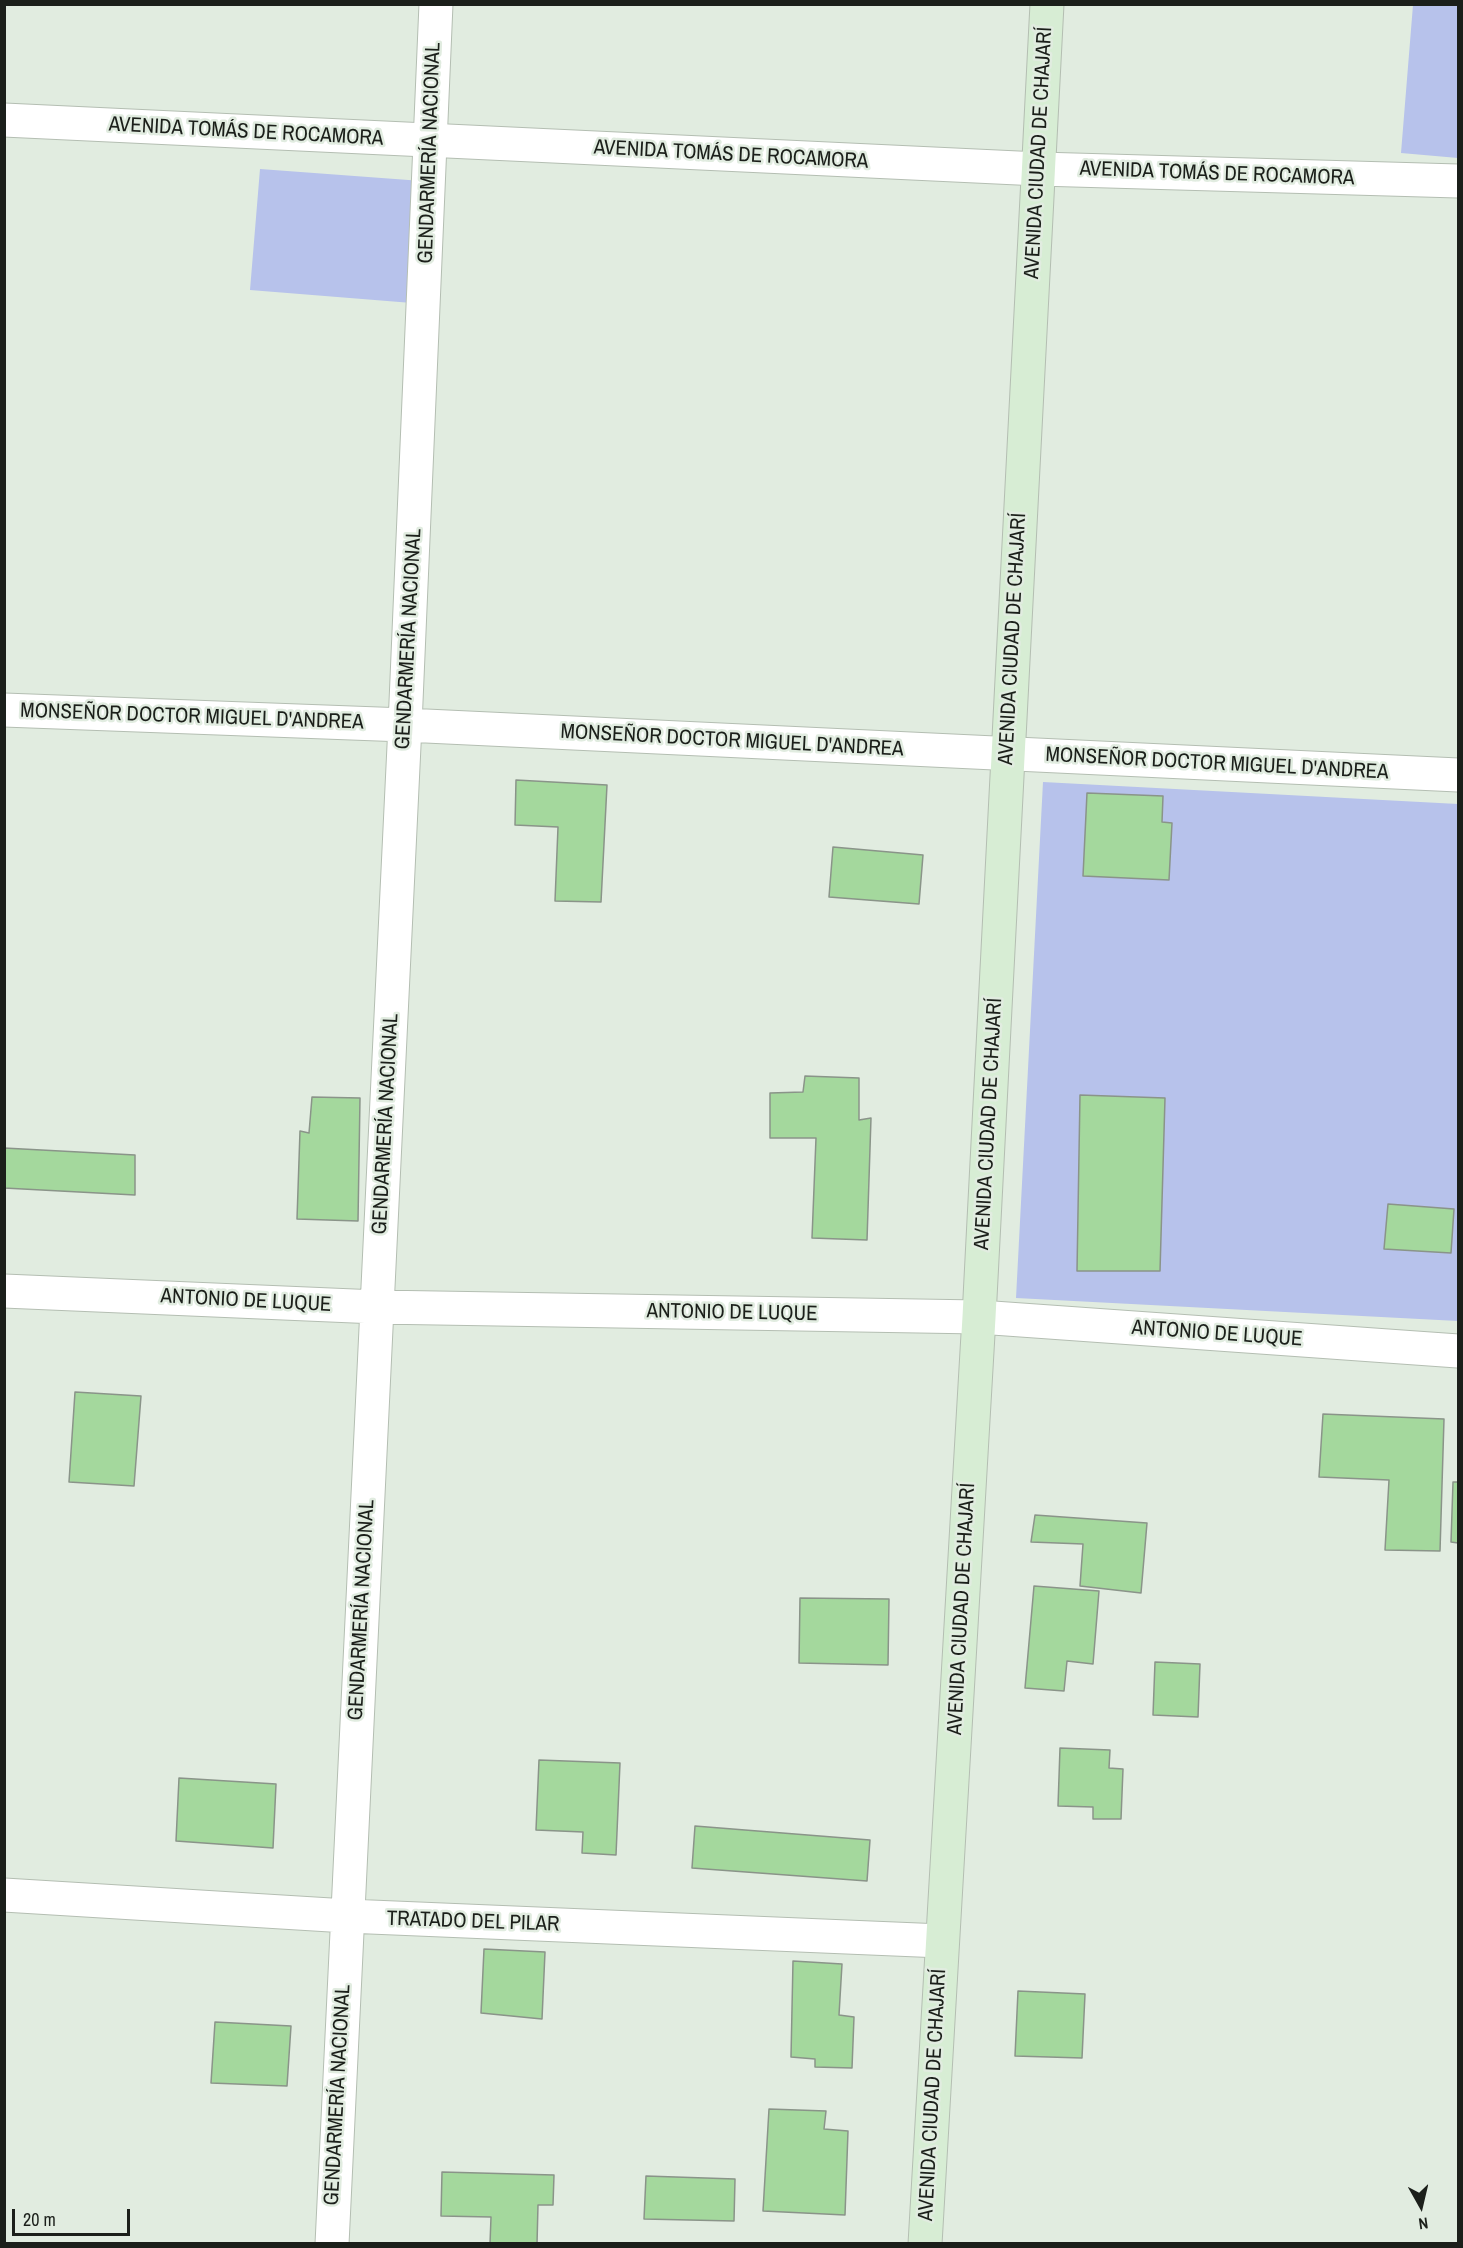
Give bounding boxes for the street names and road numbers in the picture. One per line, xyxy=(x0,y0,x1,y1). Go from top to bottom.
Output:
street label: AVENIDA CIUDAD DE CHAJARÍ xyxy=(1020,26,1058,280)
street label: GENDARMERÍA NACIONAL xyxy=(414,42,446,264)
street label: AVENIDA TOMÁS DE ROCAMORA xyxy=(108,112,384,152)
street label: AVENIDA TOMÁS DE ROCAMORA xyxy=(593,135,869,175)
street label: AVENIDA TOMÁS DE ROCAMORA xyxy=(1079,157,1355,191)
street label: AVENIDA CIUDAD DE CHAJARÍ xyxy=(994,512,1032,766)
street label: GENDARMERÍA NACIONAL xyxy=(391,528,427,750)
street label: MONSEÑOR DOCTOR MIGUEL D'ANDREA xyxy=(20,698,364,736)
street label: MONSEÑOR DOCTOR MIGUEL D'ANDREA xyxy=(560,719,904,763)
street label: MONSEÑOR DOCTOR MIGUEL D'ANDREA xyxy=(1045,742,1389,786)
street label: AVENIDA CIUDAD DE CHAJARÍ xyxy=(970,997,1008,1251)
street label: GENDARMERÍA NACIONAL xyxy=(368,1013,404,1235)
street label: ANTONIO DE LUQUE xyxy=(160,1284,332,1318)
street label: ANTONIO DE LUQUE xyxy=(646,1299,818,1327)
street label: ANTONIO DE LUQUE xyxy=(1131,1315,1303,1353)
street label: AVENIDA CIUDAD DE CHAJARÍ xyxy=(943,1482,981,1736)
street label: GENDARMERÍA NACIONAL xyxy=(344,1499,380,1721)
street label: TRATADO DEL PILAR xyxy=(386,1906,560,1938)
street label: AVENIDA CIUDAD DE CHAJARÍ xyxy=(914,1968,952,2222)
street label: GENDARMERÍA NACIONAL xyxy=(320,1984,356,2206)

